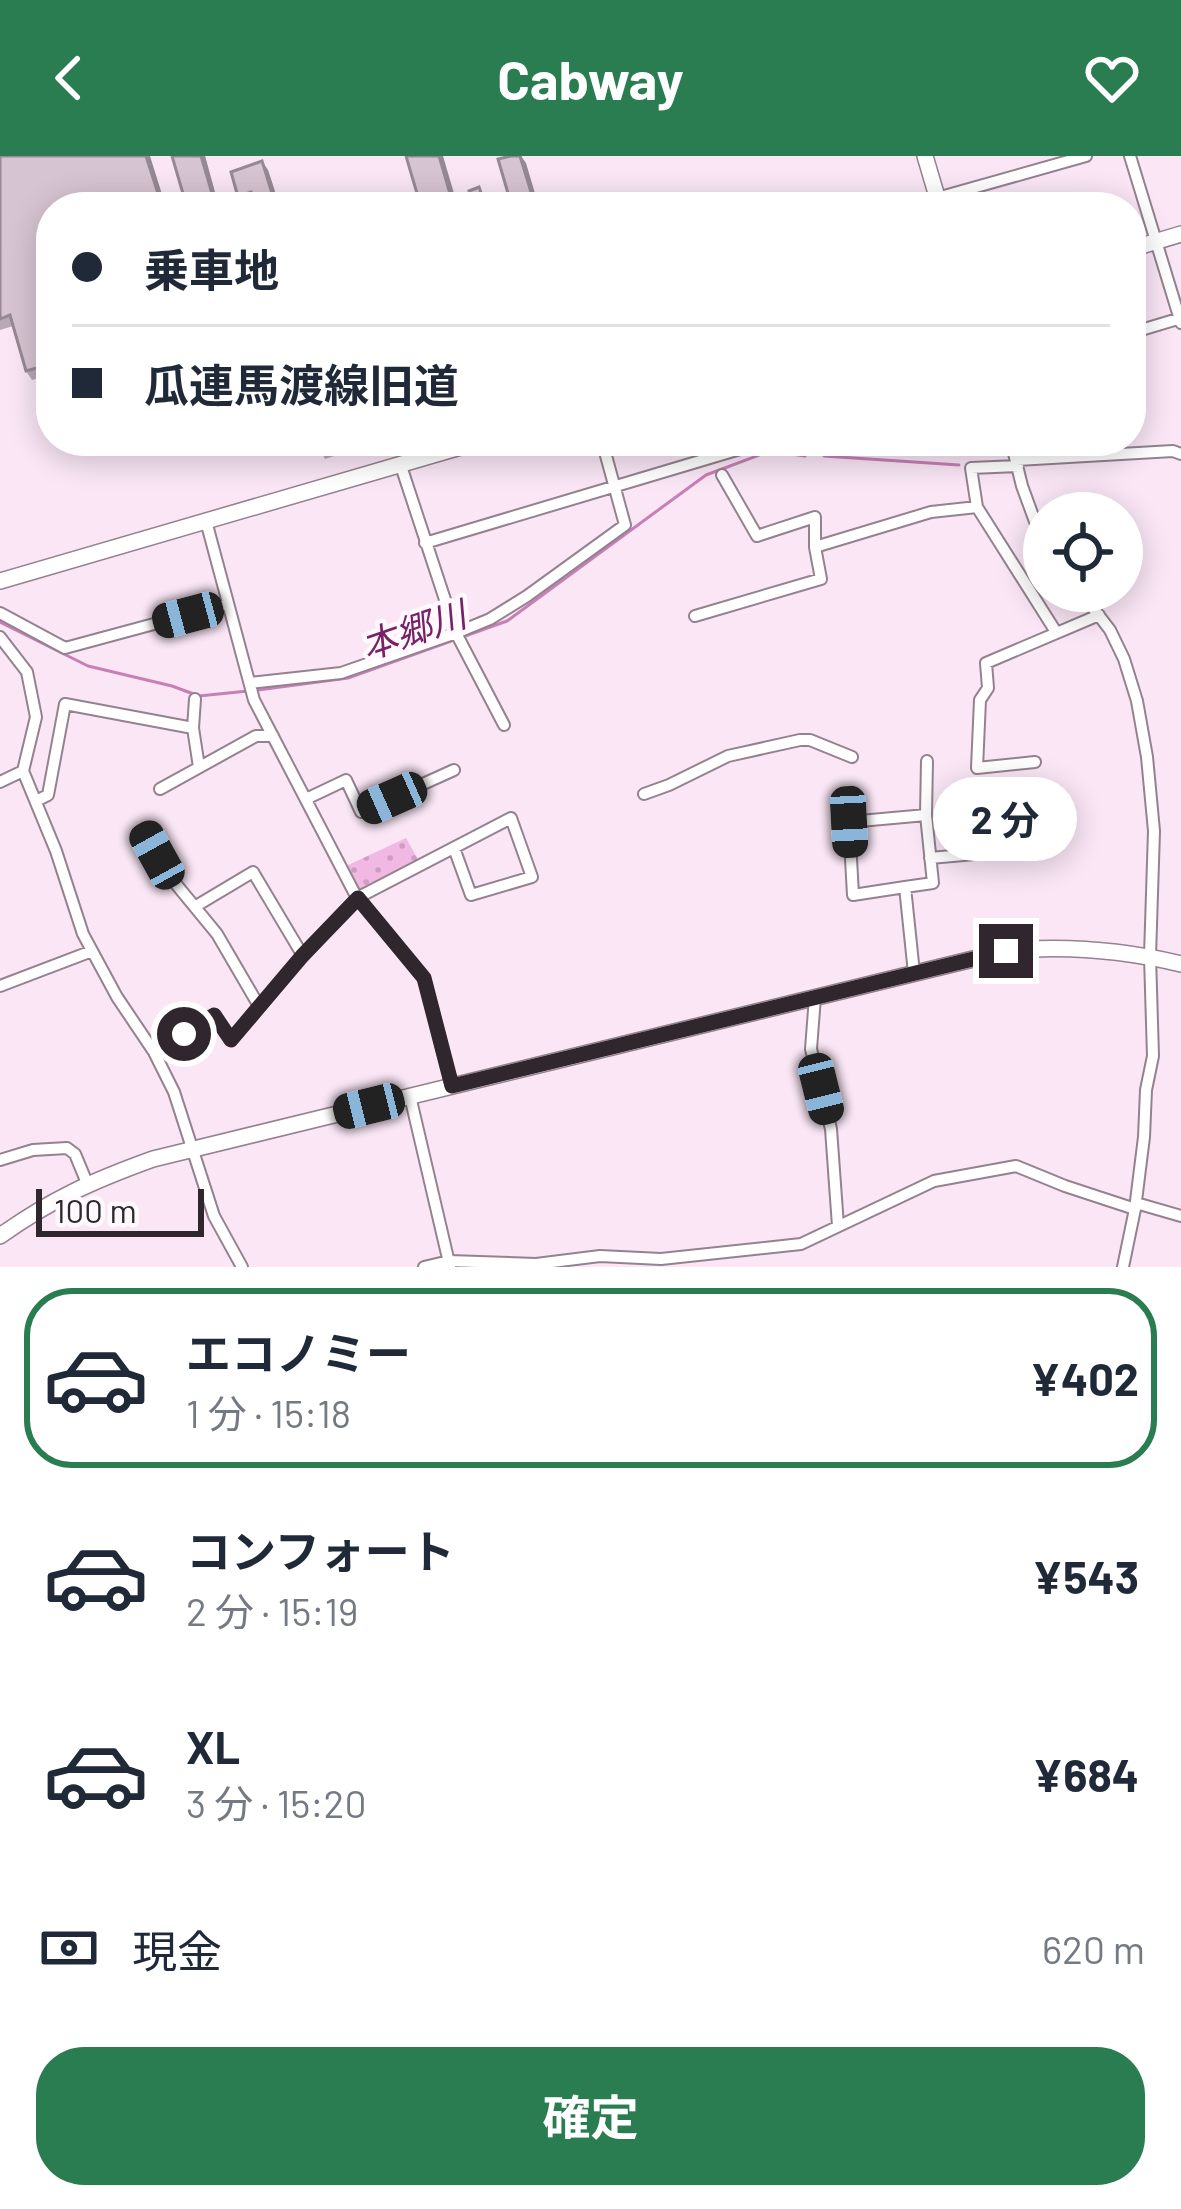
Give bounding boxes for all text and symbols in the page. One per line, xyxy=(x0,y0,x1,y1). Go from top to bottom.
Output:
icon: back xyxy=(36,45,102,111)
icon: heart xyxy=(1079,45,1145,111)
text: Cabway xyxy=(497,46,684,111)
text: 乗車地 xyxy=(144,242,279,296)
text: 瓜連馬渡線旧道 xyxy=(144,357,459,411)
map controls xyxy=(1023,492,1143,612)
button: locate xyxy=(1023,492,1143,612)
car xyxy=(149,588,227,642)
water label: 本郷川 xyxy=(355,590,475,667)
car xyxy=(352,767,432,829)
callout: 2 分 xyxy=(934,777,1078,861)
car xyxy=(829,785,869,859)
text: 2 分 xyxy=(971,795,1039,842)
car xyxy=(124,815,190,895)
route end xyxy=(979,924,1033,978)
route start xyxy=(157,1007,211,1061)
car xyxy=(795,1050,847,1128)
car xyxy=(330,1080,408,1132)
scale bar xyxy=(36,1183,204,1236)
text: 100 m xyxy=(54,1190,137,1230)
icon: car xyxy=(42,1324,150,1432)
text: エコノミー xyxy=(186,1325,411,1379)
text: ¥402 xyxy=(1030,1351,1139,1405)
text: 1 分 · 15:18 xyxy=(186,1389,351,1436)
icon: car xyxy=(42,1522,150,1630)
text: コンフォート xyxy=(186,1523,455,1577)
text: ¥543 xyxy=(1032,1549,1139,1603)
text: 2 分 · 15:19 xyxy=(186,1587,358,1634)
text: XL xyxy=(186,1719,240,1773)
icon: car xyxy=(42,1720,150,1828)
text: ¥684 xyxy=(1032,1747,1139,1801)
text: 3 分 · 15:20 xyxy=(186,1779,367,1826)
icon: cash xyxy=(36,1915,102,1981)
text: 現金 xyxy=(132,1923,222,1977)
text: 620 m xyxy=(1042,1925,1145,1972)
button: 確定 xyxy=(36,2047,1145,2185)

